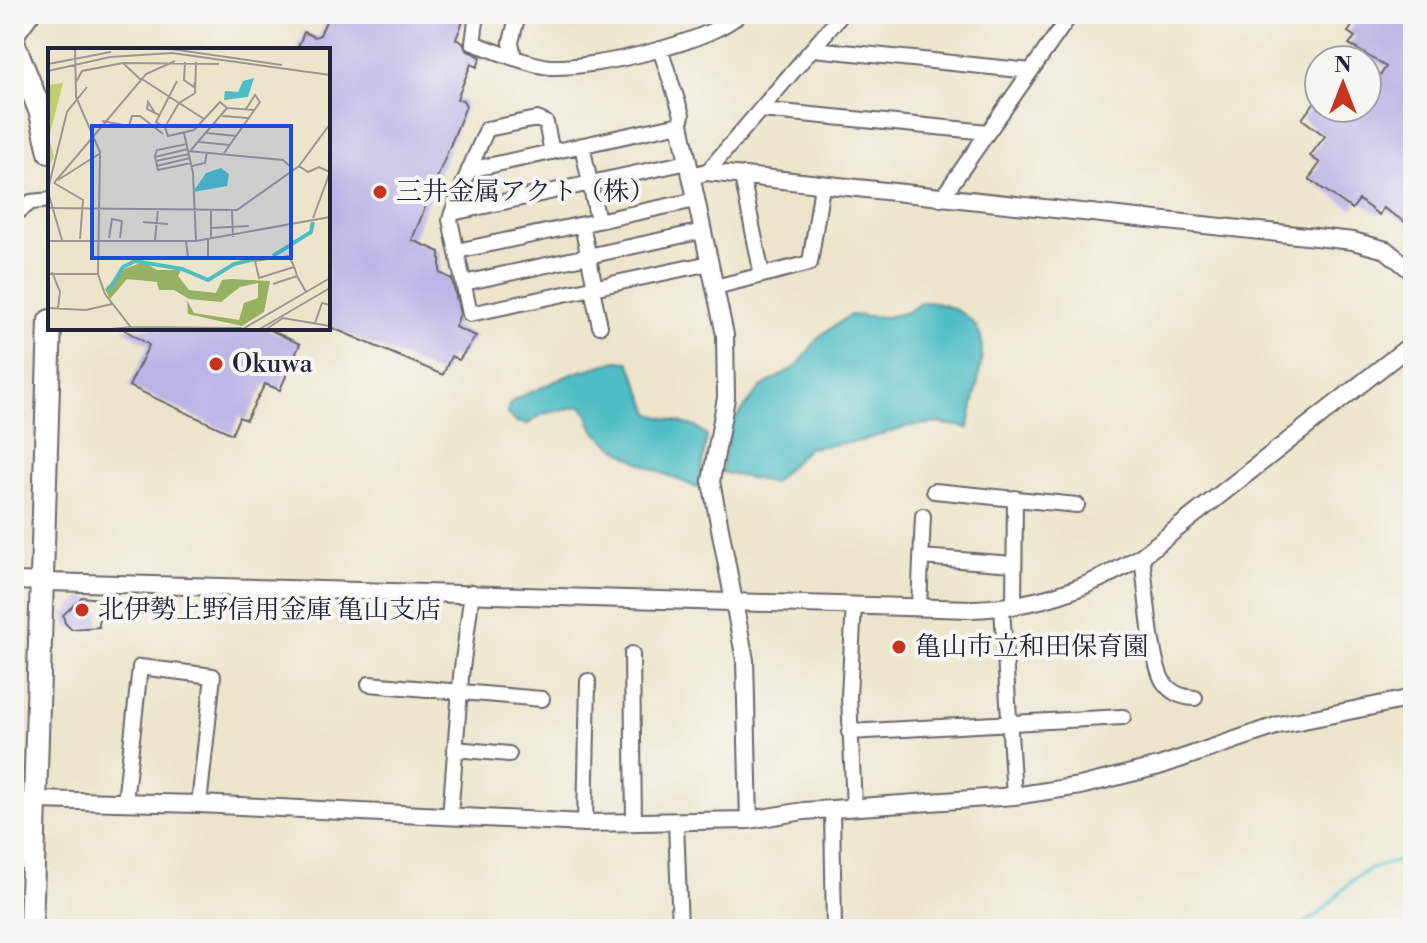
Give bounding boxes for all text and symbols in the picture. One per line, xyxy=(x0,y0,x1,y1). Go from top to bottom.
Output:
north arrow xyxy=(1303,44,1383,124)
inset map xyxy=(48,48,330,330)
text: N xyxy=(1334,52,1352,79)
place label: 三井金属アクト（株） xyxy=(396,176,655,208)
marker: 三井金属アクト（株） xyxy=(371,183,389,201)
place label: Okuwa xyxy=(232,348,314,380)
marker: Okuwa xyxy=(207,355,225,373)
place label: 北伊勢上野信用金庫 亀山支店 xyxy=(98,594,441,626)
marker: 北伊勢上野信用金庫 亀山支店 xyxy=(73,601,91,619)
place label: 亀山市立和田保育園 xyxy=(915,631,1149,663)
marker: 亀山市立和田保育園 xyxy=(890,638,908,656)

